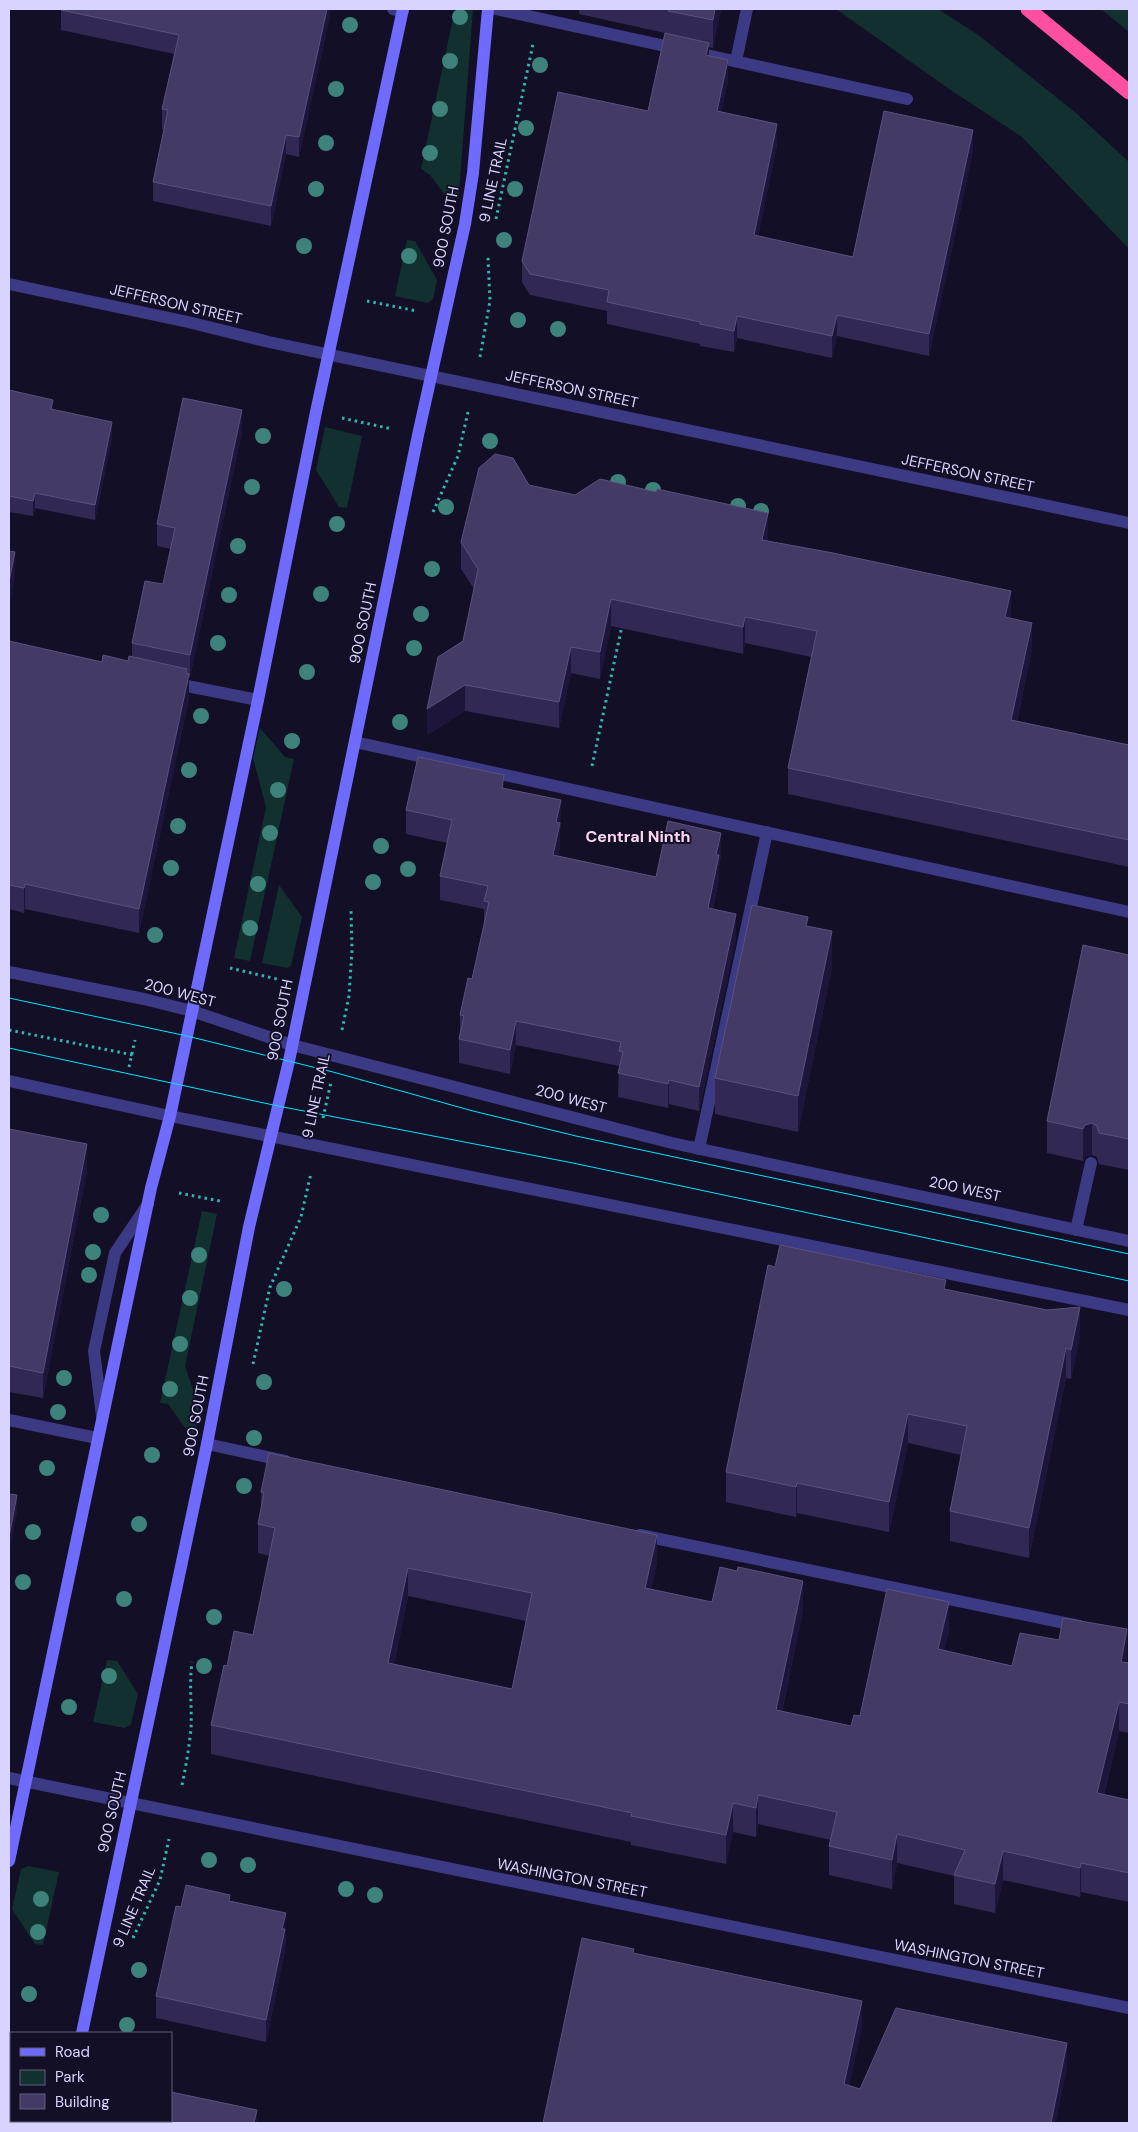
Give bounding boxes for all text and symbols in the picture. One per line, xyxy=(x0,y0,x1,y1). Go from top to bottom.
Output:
street label: 9 LINE TRAIL xyxy=(474,136,512,224)
street label: 900 SOUTH xyxy=(428,185,464,269)
street label: JEFFERSON STREET xyxy=(108,279,244,329)
street label: JEFFERSON STREET xyxy=(504,365,640,413)
street label: JEFFERSON STREET xyxy=(900,449,1036,497)
street label: 900 SOUTH xyxy=(345,580,381,666)
district label: Central Ninth xyxy=(586,826,690,847)
street label: 200 WEST xyxy=(142,974,218,1012)
street label: 900 SOUTH xyxy=(262,978,298,1062)
street label: 9 LINE TRAIL xyxy=(297,1052,335,1140)
street label: 200 WEST xyxy=(533,1080,609,1118)
street label: 200 WEST xyxy=(927,1172,1003,1206)
street label: 900 SOUTH xyxy=(178,1374,214,1458)
street label: 900 SOUTH xyxy=(93,1769,131,1855)
street label: WASHINGTON STREET xyxy=(495,1854,649,1902)
street label: 9 LINE TRAIL xyxy=(108,1863,160,1951)
street label: WASHINGTON STREET xyxy=(892,1935,1046,1983)
legend xyxy=(10,2032,172,2122)
text: Road xyxy=(55,2042,90,2062)
text: Park xyxy=(55,2067,85,2087)
text: Building xyxy=(55,2092,110,2112)

